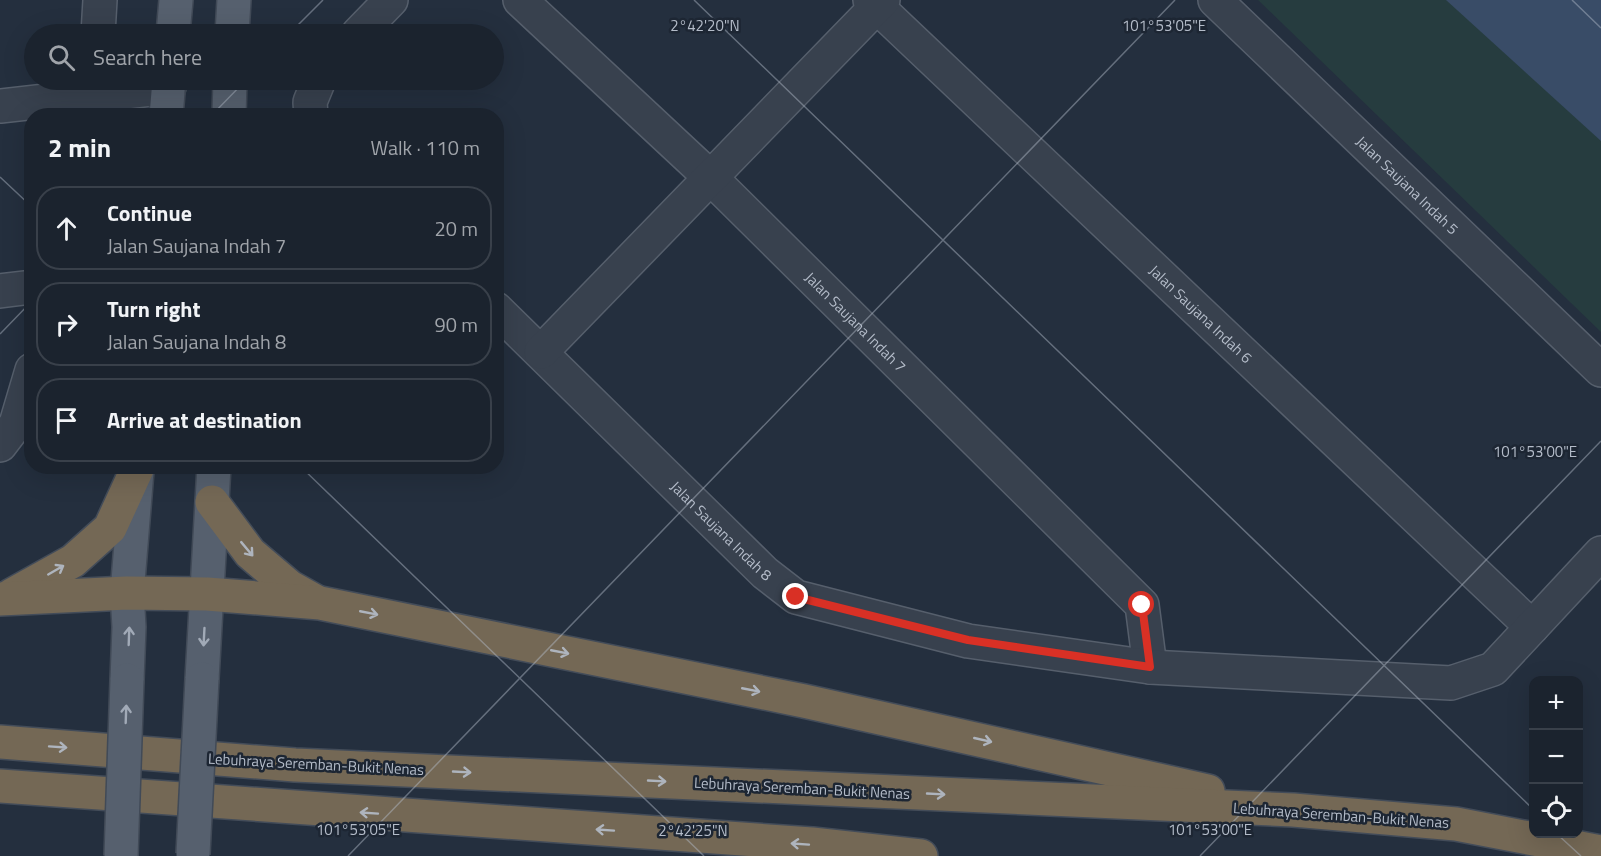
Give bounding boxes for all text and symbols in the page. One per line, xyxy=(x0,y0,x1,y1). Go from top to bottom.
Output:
text: 2°42'20"N xyxy=(670,14,740,37)
text: 101°53'05"E xyxy=(1122,14,1206,37)
search box xyxy=(24,24,504,90)
text: Search here xyxy=(93,40,202,74)
icon: search xyxy=(45,41,78,74)
text: 2 min xyxy=(48,128,111,167)
street label: Jalan Saujana Indah 5 xyxy=(1351,130,1464,240)
text: Walk · 110 m xyxy=(371,132,480,163)
text: Continue xyxy=(107,196,192,230)
icon: ahead xyxy=(50,212,83,245)
text: 20 m xyxy=(434,213,478,244)
text: Jalan Saujana Indah 7 xyxy=(107,230,286,261)
street label: Jalan Saujana Indah 6 xyxy=(1144,259,1258,368)
street label: Jalan Saujana Indah 7 xyxy=(800,266,912,377)
text: Turn right xyxy=(107,292,201,326)
icon: right xyxy=(50,308,83,341)
text: 90 m xyxy=(434,309,478,340)
text: Jalan Saujana Indah 8 xyxy=(107,326,286,357)
text: Arrive at destination xyxy=(107,403,302,437)
icon: arrive xyxy=(50,404,83,437)
text: 101°53'00"E xyxy=(1493,440,1577,463)
street label: Jalan Saujana Indah 8 xyxy=(665,475,777,586)
one-way arrow xyxy=(241,541,254,557)
one-way arrow xyxy=(47,564,64,576)
route end xyxy=(782,583,808,609)
route start xyxy=(1128,591,1154,617)
one-way arrow xyxy=(359,608,378,619)
one-way arrow xyxy=(199,626,210,646)
one-way arrow xyxy=(123,627,135,647)
one-way arrow xyxy=(550,647,569,658)
map controls xyxy=(1529,676,1583,838)
button: + xyxy=(1529,676,1583,730)
one-way arrow xyxy=(741,685,761,696)
one-way arrow xyxy=(120,704,132,724)
button: − xyxy=(1529,730,1583,784)
one-way arrow xyxy=(973,735,992,747)
one-way arrow xyxy=(48,742,68,753)
street label: Lebuhraya Seremban-Bukit Nenas xyxy=(207,747,425,781)
one-way arrow xyxy=(452,767,472,778)
street label: Lebuhraya Seremban-Bukit Nenas xyxy=(693,771,911,805)
one-way arrow xyxy=(647,776,667,787)
button: locate xyxy=(1529,784,1583,838)
one-way arrow xyxy=(926,788,945,799)
street label: Lebuhraya Seremban-Bukit Nenas xyxy=(1232,796,1450,834)
one-way arrow xyxy=(360,807,380,818)
text: 101°53'05"E xyxy=(316,818,400,841)
text: 101°53'00"E xyxy=(1168,818,1252,841)
text: 2°42'25"N xyxy=(658,819,728,842)
one-way arrow xyxy=(596,824,616,835)
one-way arrow xyxy=(790,838,810,849)

